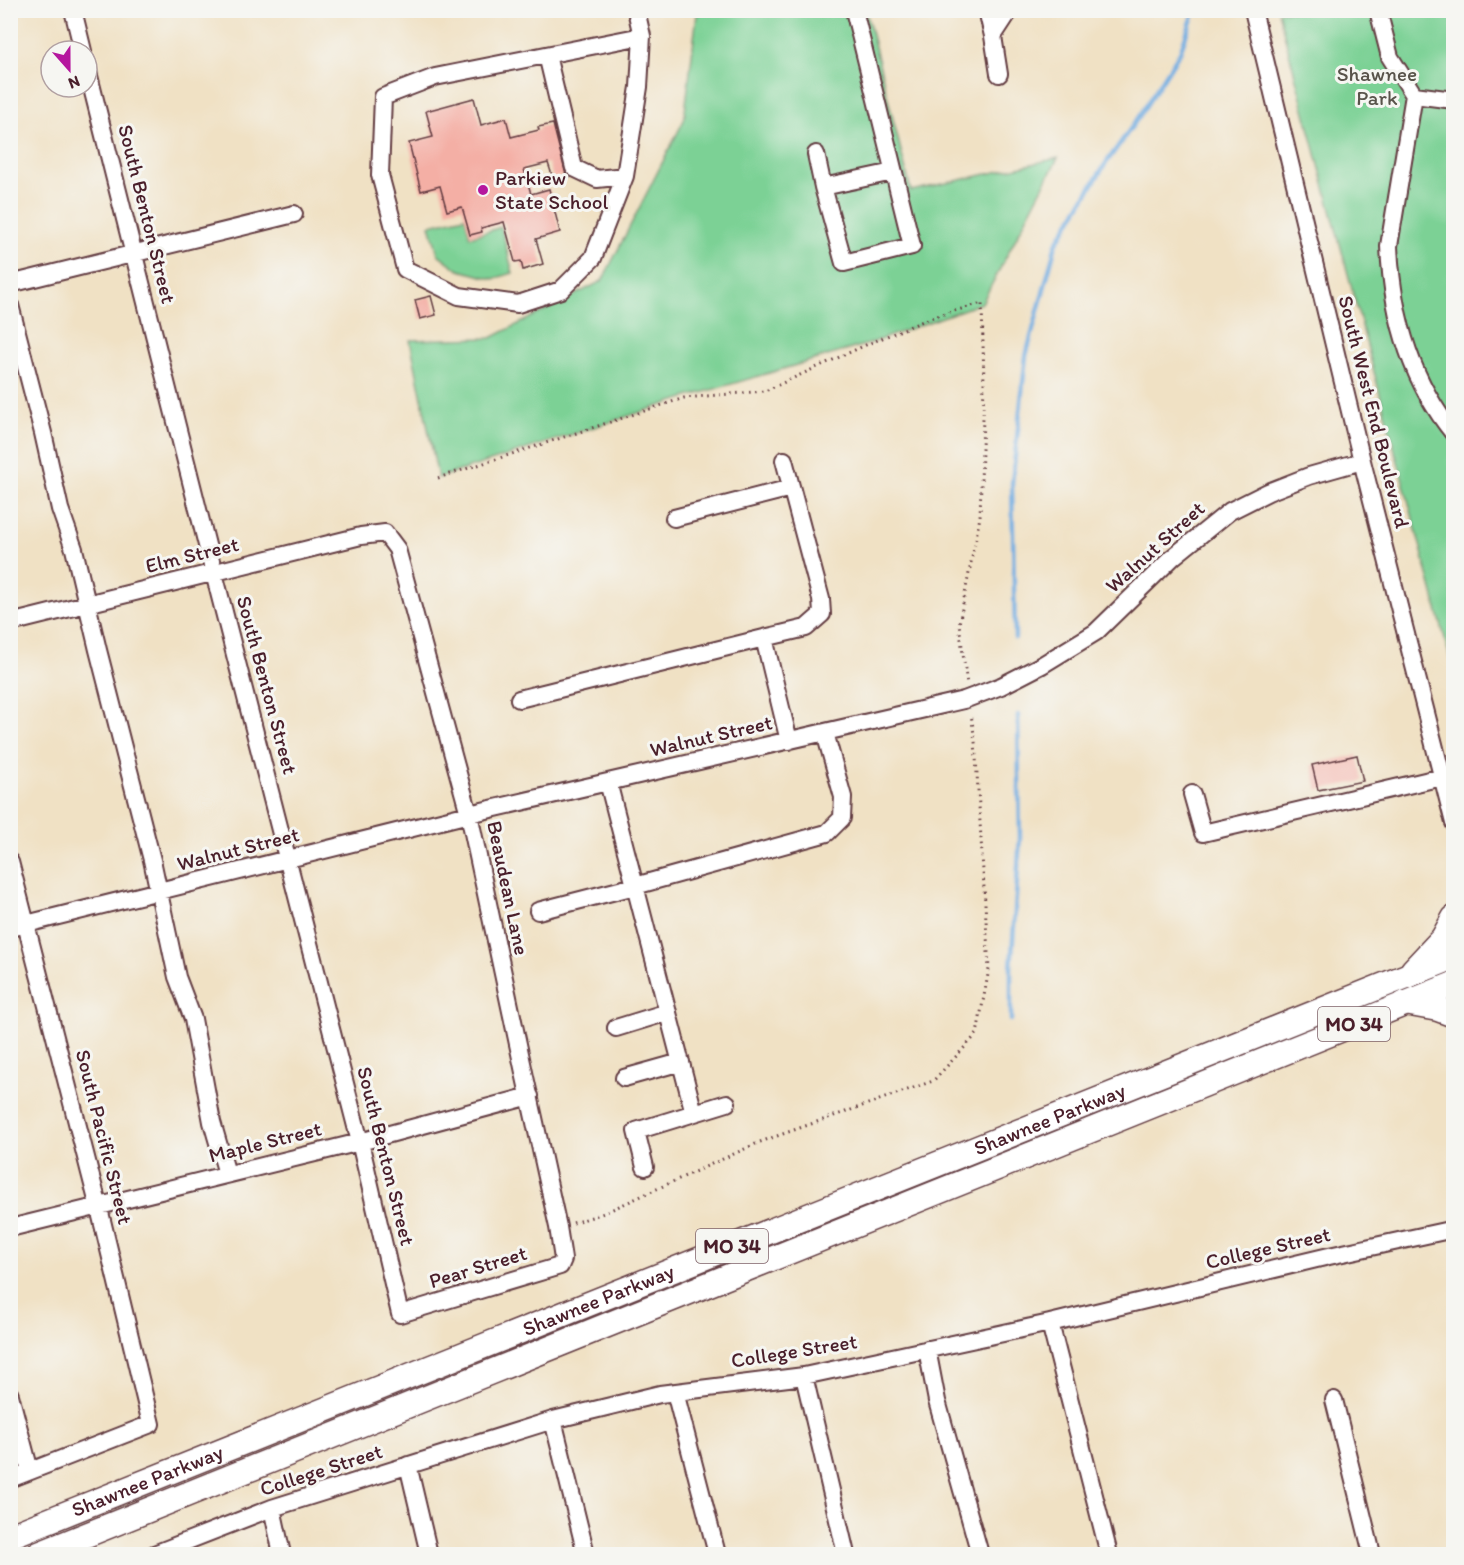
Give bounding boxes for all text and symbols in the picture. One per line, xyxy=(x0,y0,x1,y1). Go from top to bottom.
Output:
north arrow xyxy=(39,39,99,99)
park label: Shawnee Park xyxy=(1337,61,1417,110)
text: N xyxy=(66,72,83,93)
street label: South Benton Street xyxy=(113,122,182,306)
place label: Parkiew State School xyxy=(495,165,609,214)
marker: Parkiew State School xyxy=(476,183,490,197)
street label: South West End Boulevard xyxy=(1333,293,1416,531)
street label: Walnut Street xyxy=(1100,495,1210,598)
street label: Elm Street xyxy=(143,531,241,578)
street label: South Benton Street xyxy=(232,593,303,777)
street label: Walnut Street xyxy=(647,709,775,762)
street label: Beaudean Lane xyxy=(482,818,535,957)
street label: Walnut Street xyxy=(174,821,302,876)
road number: MO 34 xyxy=(1318,1007,1390,1041)
street label: South Pacific Street xyxy=(71,1047,138,1227)
street label: South Benton Street xyxy=(352,1064,421,1248)
street label: Shawnee Parkway xyxy=(970,1077,1129,1160)
street label: Maple Street xyxy=(206,1115,324,1168)
street label: College Street xyxy=(1203,1221,1333,1274)
road number: MO 34 xyxy=(696,1229,768,1263)
street label: Pear Street xyxy=(426,1240,530,1293)
street label: Shawnee Parkway xyxy=(519,1258,678,1341)
street label: College Street xyxy=(729,1328,859,1373)
street label: College Street xyxy=(256,1438,385,1501)
street label: Shawnee Parkway xyxy=(68,1439,227,1522)

